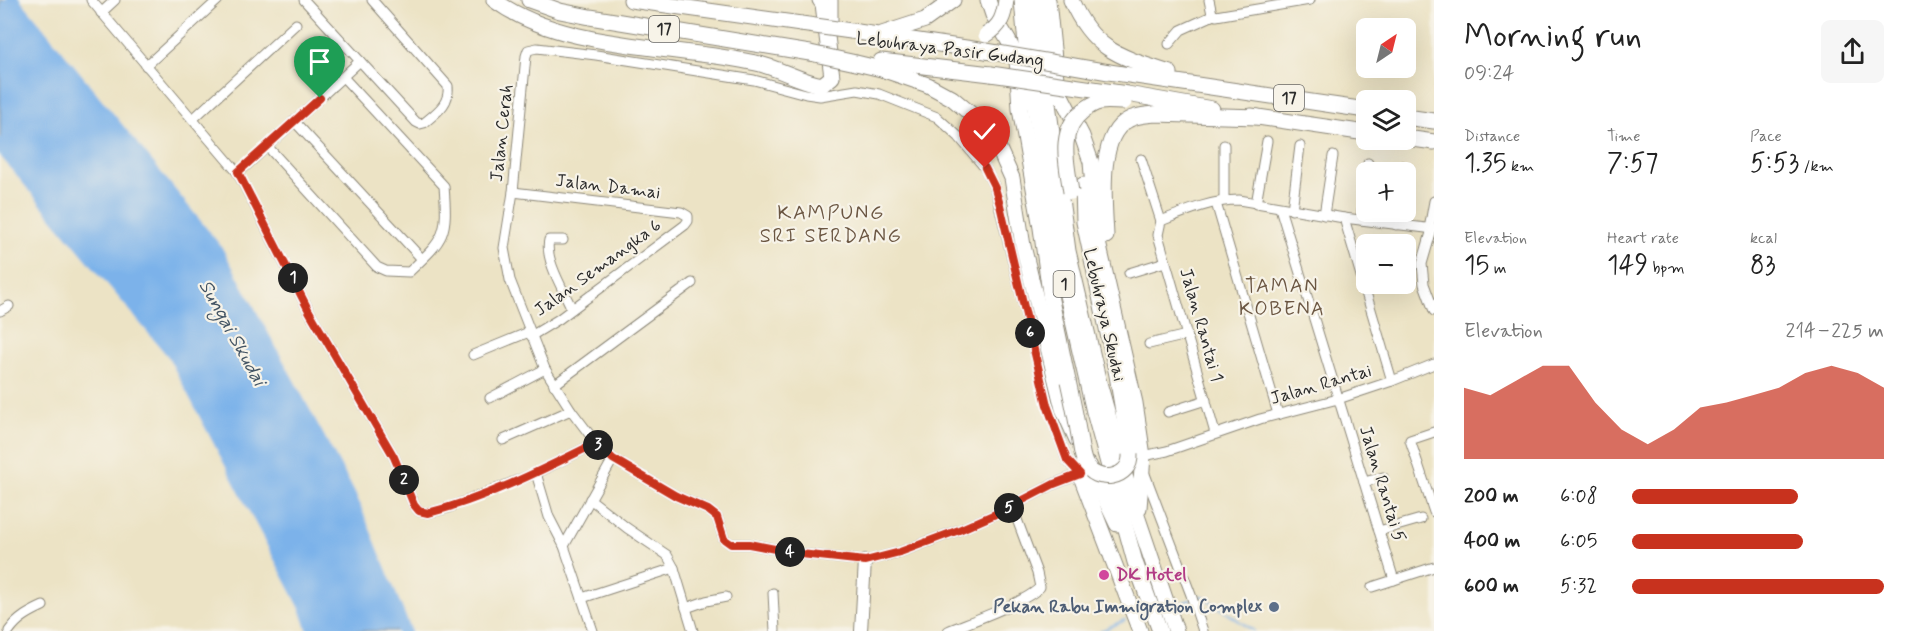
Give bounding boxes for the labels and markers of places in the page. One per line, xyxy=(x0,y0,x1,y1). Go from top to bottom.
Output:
pin xyxy=(294,36,345,98)
pin xyxy=(959,106,1010,168)
pin: 1 xyxy=(278,263,308,293)
pin: 6 xyxy=(1015,318,1045,348)
pin: 3 xyxy=(583,430,613,460)
pin: 2 xyxy=(389,465,419,495)
pin: 5 xyxy=(994,493,1024,523)
pin: 4 xyxy=(775,537,805,567)
place label: DK Hotel xyxy=(1116,563,1187,587)
marker: DK Hotel xyxy=(1097,568,1111,582)
place label: Pekan Rabu Immigration Complex xyxy=(993,595,1262,621)
marker: Pekan Rabu Immigration Complex xyxy=(1267,600,1281,614)

